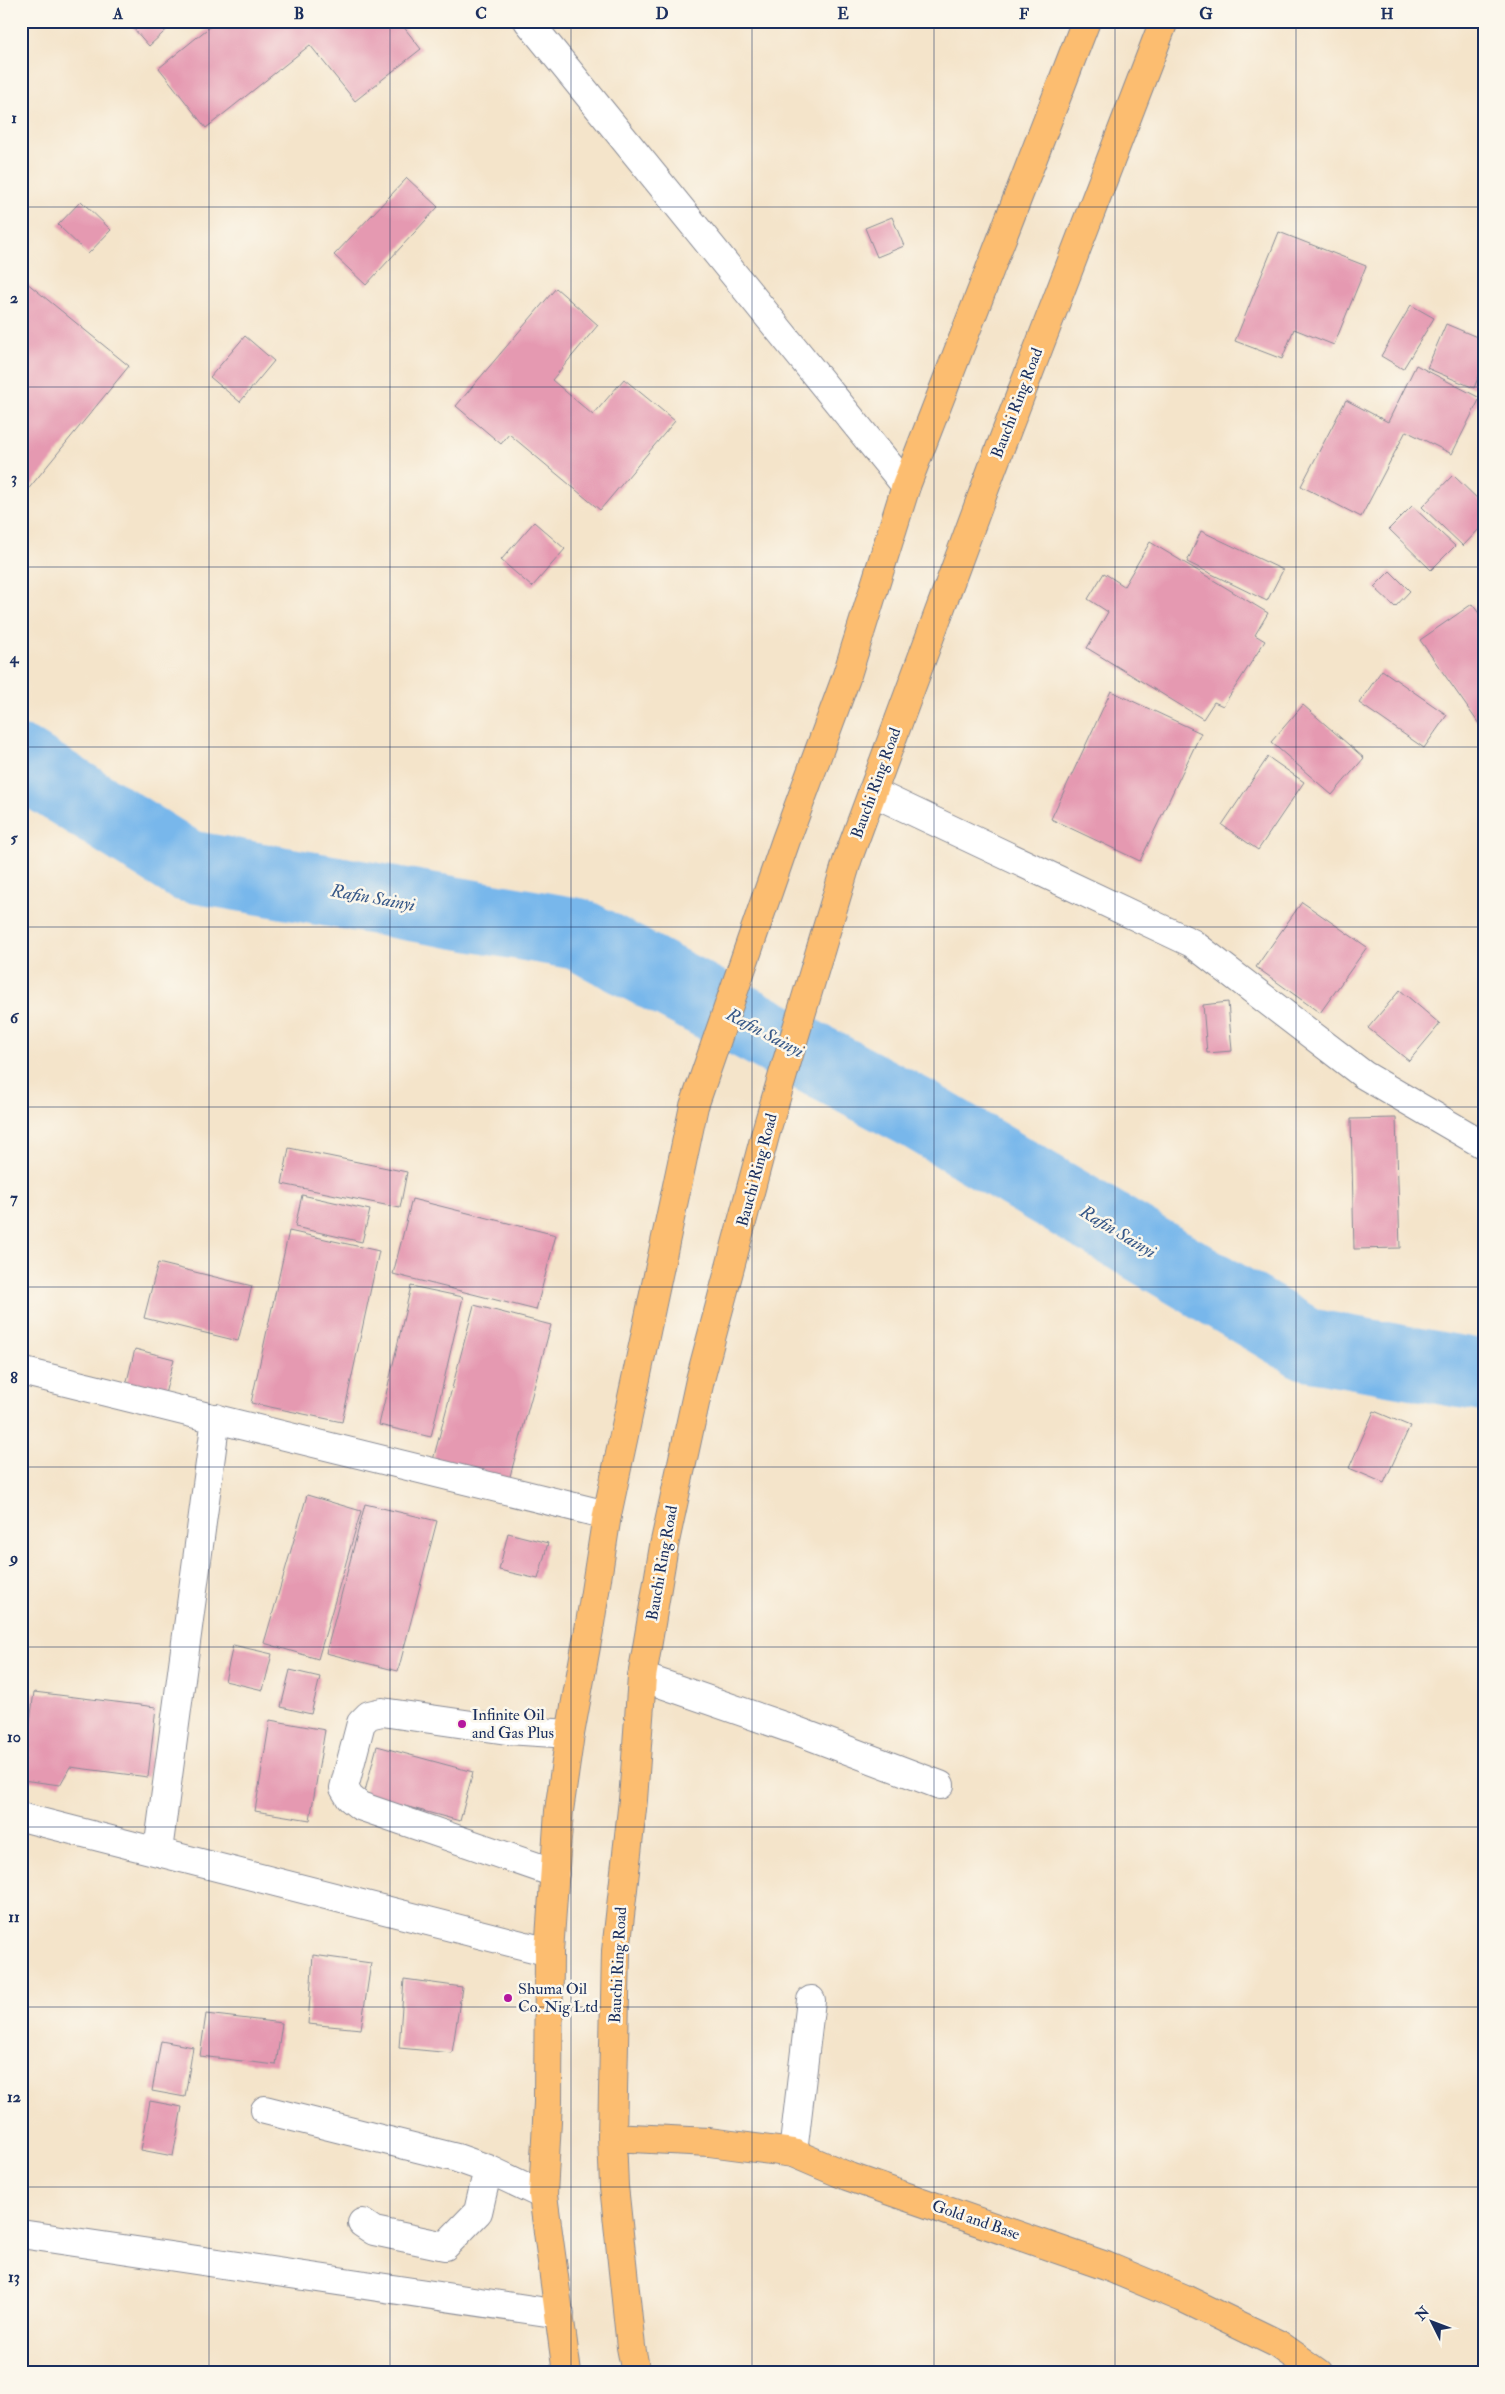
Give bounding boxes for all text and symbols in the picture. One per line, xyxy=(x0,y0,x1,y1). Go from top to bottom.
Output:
text: A xyxy=(112,4,124,24)
text: B xyxy=(294,4,304,24)
text: C xyxy=(475,4,487,24)
text: D xyxy=(655,4,669,24)
text: E xyxy=(837,4,849,24)
text: F xyxy=(1019,4,1029,24)
text: G xyxy=(1199,4,1213,24)
text: H xyxy=(1380,4,1394,24)
text: 1 xyxy=(11,108,17,128)
text: 2 xyxy=(10,288,18,308)
street label: Bauchi Ring Road xyxy=(987,345,1047,461)
text: 3 xyxy=(11,468,17,488)
text: 4 xyxy=(9,648,20,668)
street label: Bauchi Ring Road xyxy=(847,725,905,841)
text: 5 xyxy=(10,828,18,848)
water label: Rafin Sainyi xyxy=(328,879,417,917)
water label: Rafin Sainyi xyxy=(721,1002,808,1063)
text: 6 xyxy=(10,1008,20,1028)
street label: Bauchi Ring Road xyxy=(732,1111,782,1229)
text: 7 xyxy=(10,1188,18,1208)
water label: Rafin Sainyi xyxy=(1075,1200,1160,1264)
text: 8 xyxy=(10,1368,18,1388)
street label: Bauchi Ring Road xyxy=(642,1504,682,1622)
text: 9 xyxy=(8,1548,18,1568)
place label: Infinite Oil and Gas Plus xyxy=(472,1705,554,1743)
marker: Infinite Oil and Gas Plus xyxy=(456,1718,468,1730)
text: 10 xyxy=(7,1727,21,1747)
street label: Bauchi Ring Road xyxy=(605,1906,631,2024)
text: 11 xyxy=(8,1907,20,1927)
place label: Shuma Oil Co. Nig Ltd xyxy=(518,1979,598,2017)
marker: Shuma Oil Co. Nig Ltd xyxy=(502,1992,514,2004)
text: 12 xyxy=(7,2087,21,2107)
street label: Gold and Base xyxy=(929,2196,1023,2244)
text: 13 xyxy=(8,2267,20,2287)
north arrow xyxy=(1408,2296,1458,2346)
text: N xyxy=(1412,2303,1434,2325)

